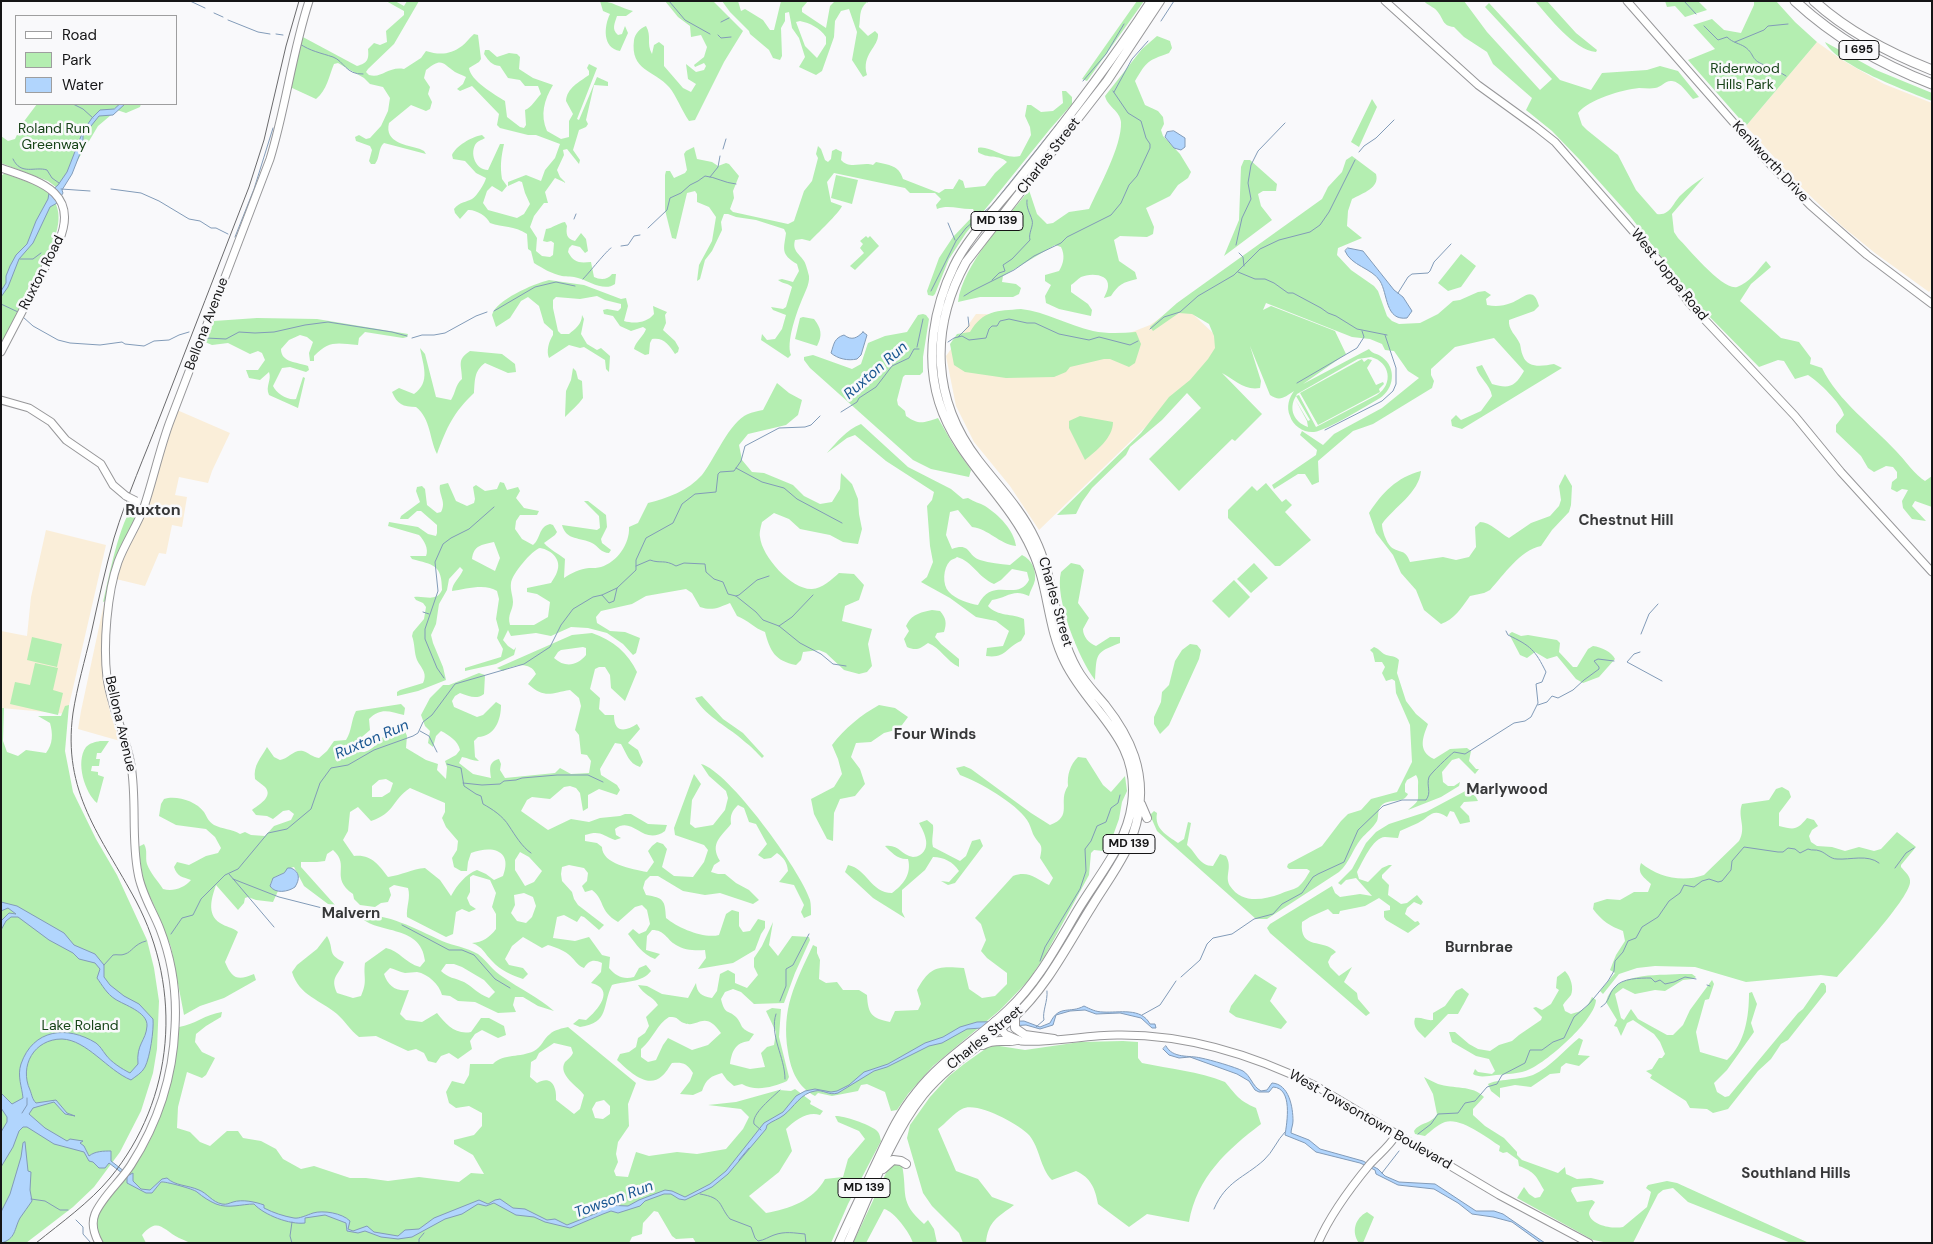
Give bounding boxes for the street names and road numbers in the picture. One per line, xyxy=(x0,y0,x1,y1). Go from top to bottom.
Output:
road number: I 695 xyxy=(1839,40,1879,60)
street label: Charles Street xyxy=(1014,114,1084,198)
street label: Kenilworth Drive xyxy=(1728,118,1812,206)
road number: MD 139 xyxy=(971,212,1023,230)
street label: West Joppa Road xyxy=(1627,226,1711,324)
street label: Ruxton Road xyxy=(16,233,68,313)
street label: Bellona Avenue xyxy=(182,275,232,373)
street label: Charles Street xyxy=(1034,555,1076,649)
street label: Bellona Avenue xyxy=(101,674,139,774)
road number: MD 139 xyxy=(1103,834,1155,854)
street label: Charles Street xyxy=(944,1002,1026,1074)
street label: West Towsontown Boulevard xyxy=(1286,1066,1454,1174)
road number: MD 139 xyxy=(838,1178,890,1198)

